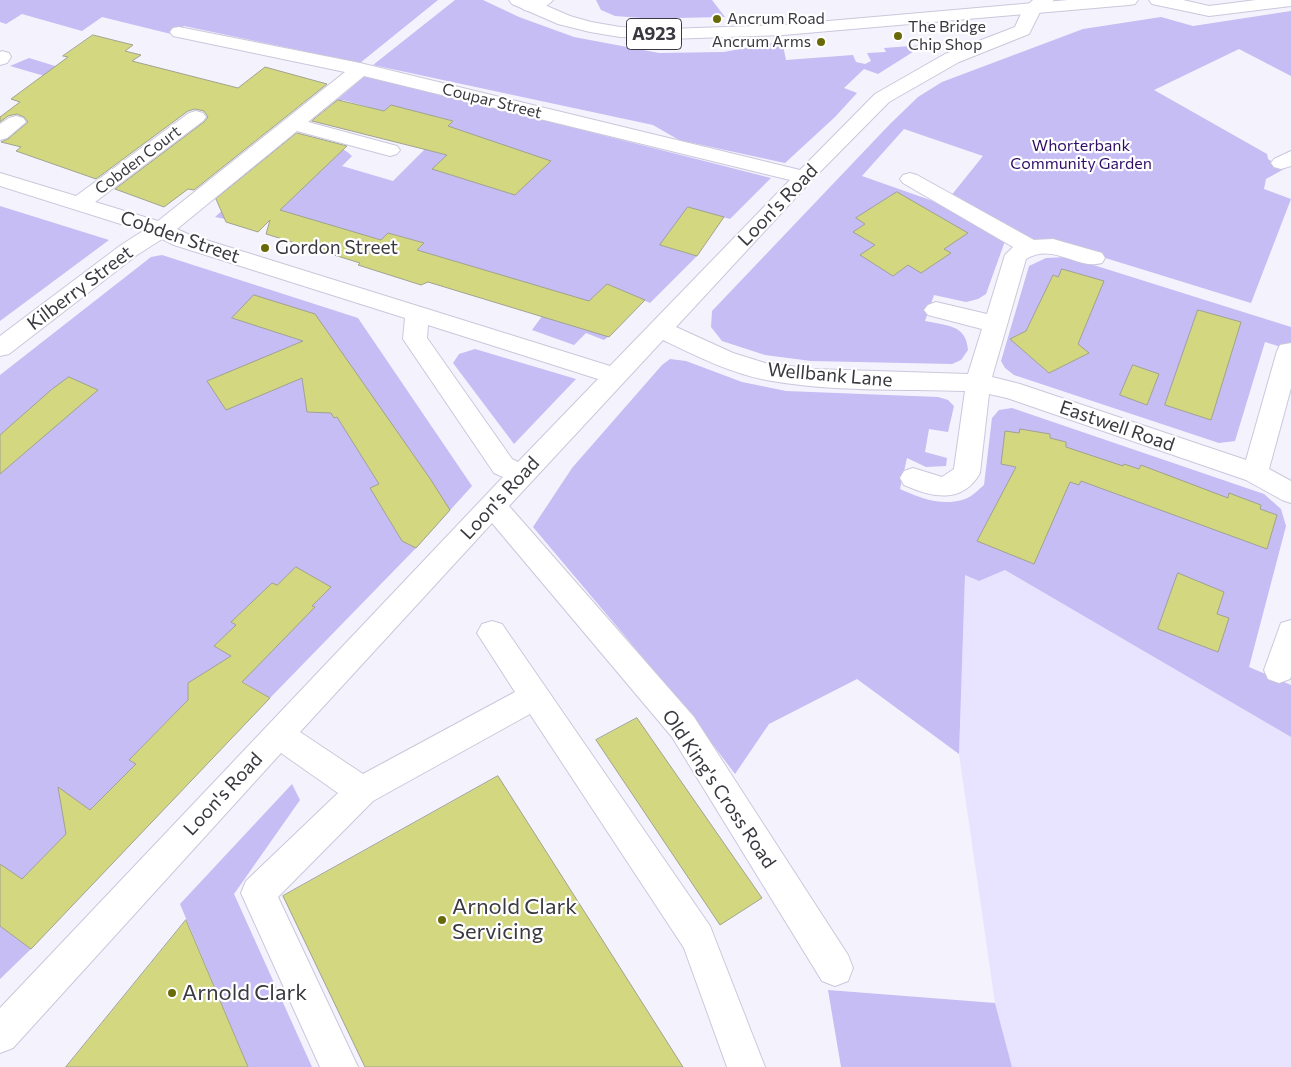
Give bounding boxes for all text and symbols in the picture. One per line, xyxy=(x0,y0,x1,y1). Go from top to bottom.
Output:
place label: Ancrum Road xyxy=(727,9,825,29)
marker: Ancrum Road xyxy=(711,13,723,25)
place label: The Bridge Chip Shop xyxy=(908,17,986,55)
road number: A923 xyxy=(626,18,682,50)
marker: The Bridge Chip Shop xyxy=(892,30,904,42)
place label: Ancrum Arms xyxy=(712,32,811,52)
marker: Ancrum Arms xyxy=(815,36,827,48)
street label: Coupar Street xyxy=(440,79,544,123)
street label: Cobden Court xyxy=(91,122,185,198)
park label: Whorterbank Community Garden xyxy=(1010,136,1152,174)
street label: Loon's Road xyxy=(733,159,823,251)
street label: Cobden Street xyxy=(117,206,243,268)
place label: Gordon Street xyxy=(275,237,398,259)
street label: Kilberry Street xyxy=(23,241,137,335)
marker: Gordon Street xyxy=(259,242,271,254)
street label: Wellbank Lane xyxy=(767,358,893,392)
street label: Eastwell Road xyxy=(1056,396,1178,456)
street label: Loon's Road xyxy=(456,452,544,544)
street label: Old King's Cross Road xyxy=(657,705,781,873)
street label: Loon's Road xyxy=(179,748,267,840)
place label: Arnold Clark Servicing xyxy=(452,894,577,946)
marker: Arnold Clark Servicing xyxy=(436,914,448,926)
place label: Arnold Clark xyxy=(182,980,307,1006)
marker: Arnold Clark xyxy=(166,987,178,999)

